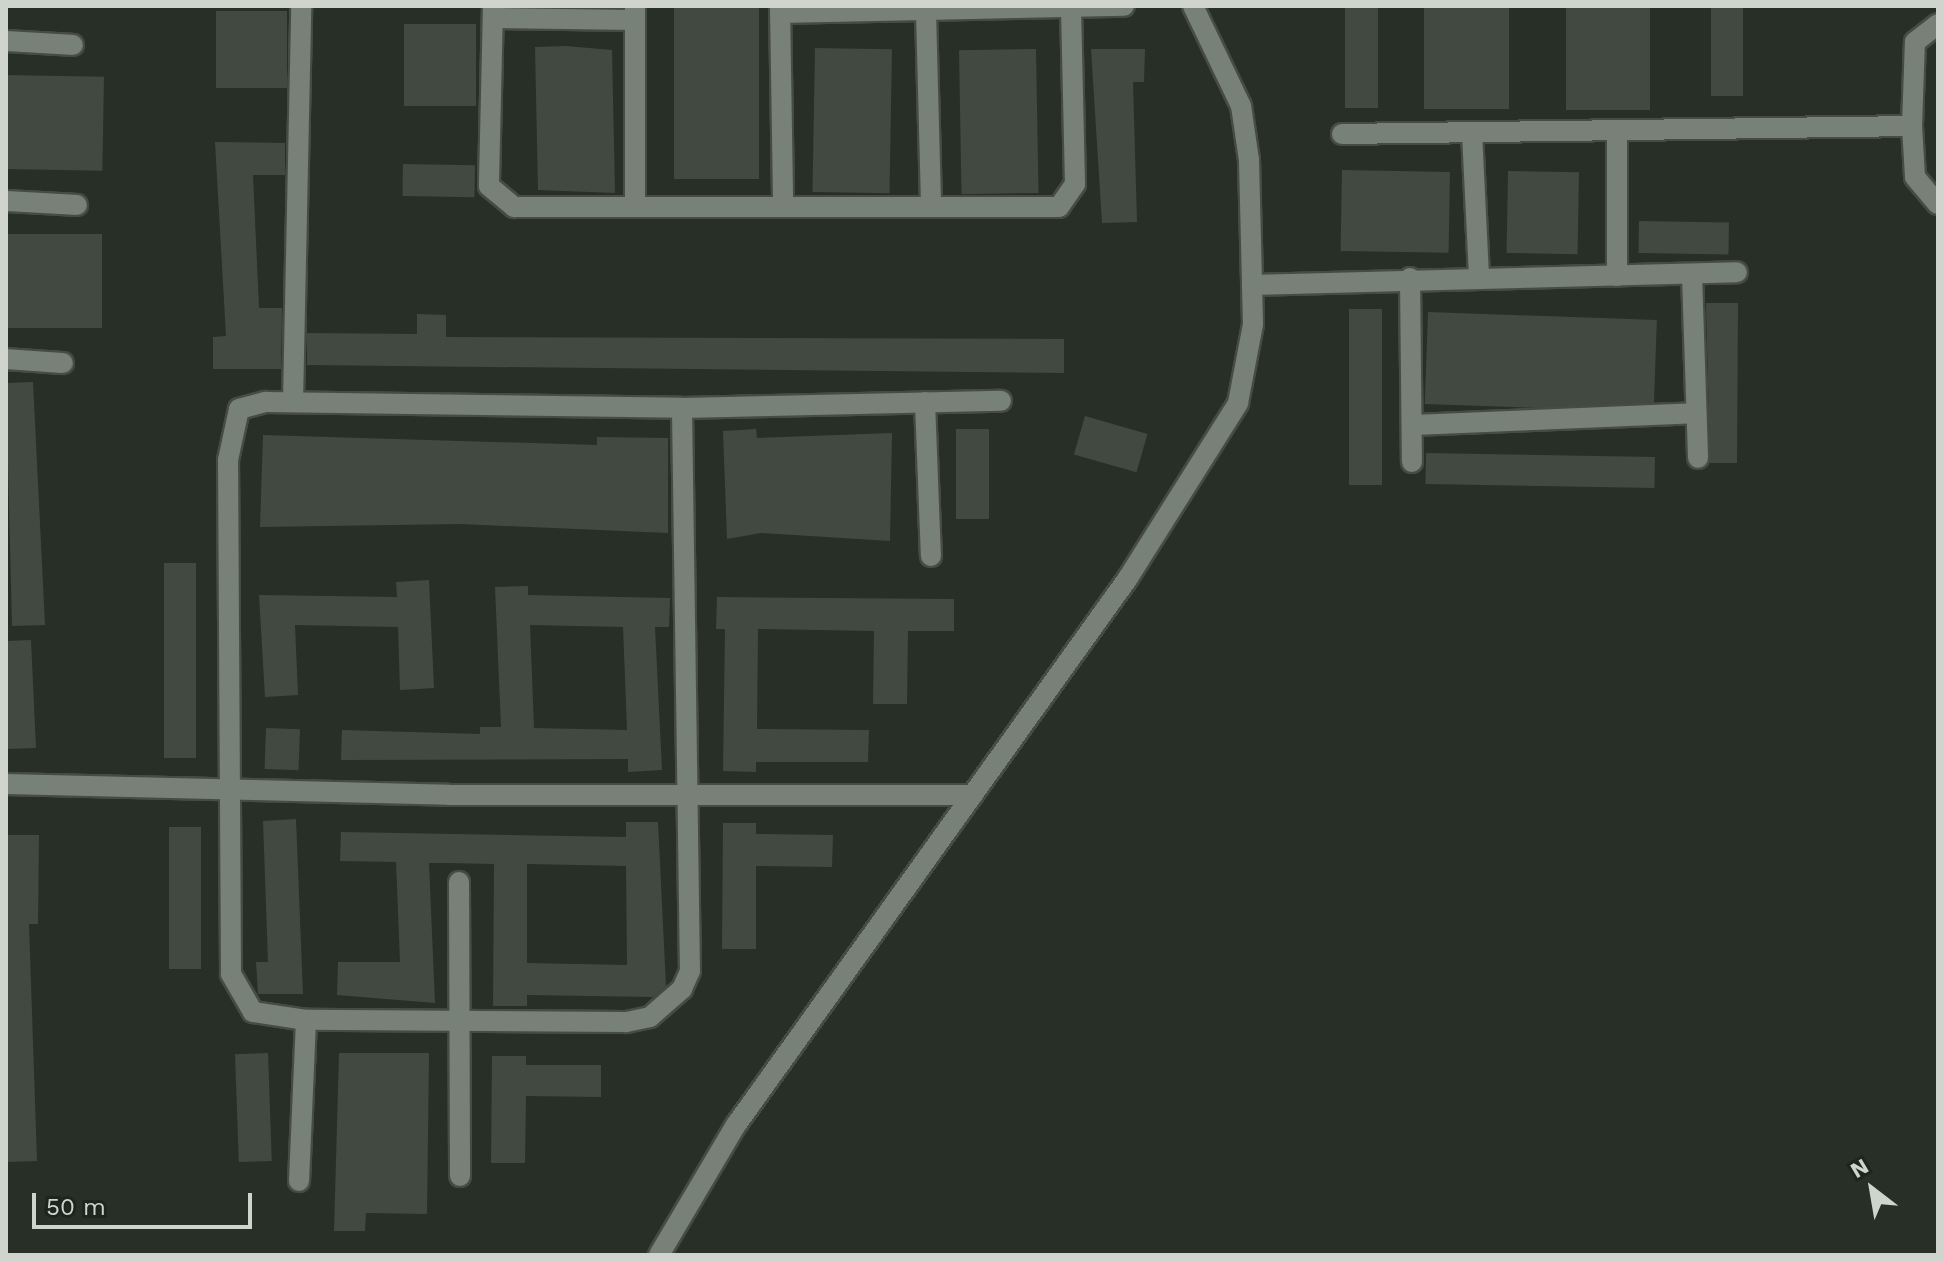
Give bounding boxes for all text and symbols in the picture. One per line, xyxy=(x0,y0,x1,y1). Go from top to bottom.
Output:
north arrow xyxy=(1832,1149,1912,1229)
text: N xyxy=(1846,1153,1873,1183)
scale bar xyxy=(36,1177,256,1227)
text: 50 m xyxy=(46,1193,106,1221)

